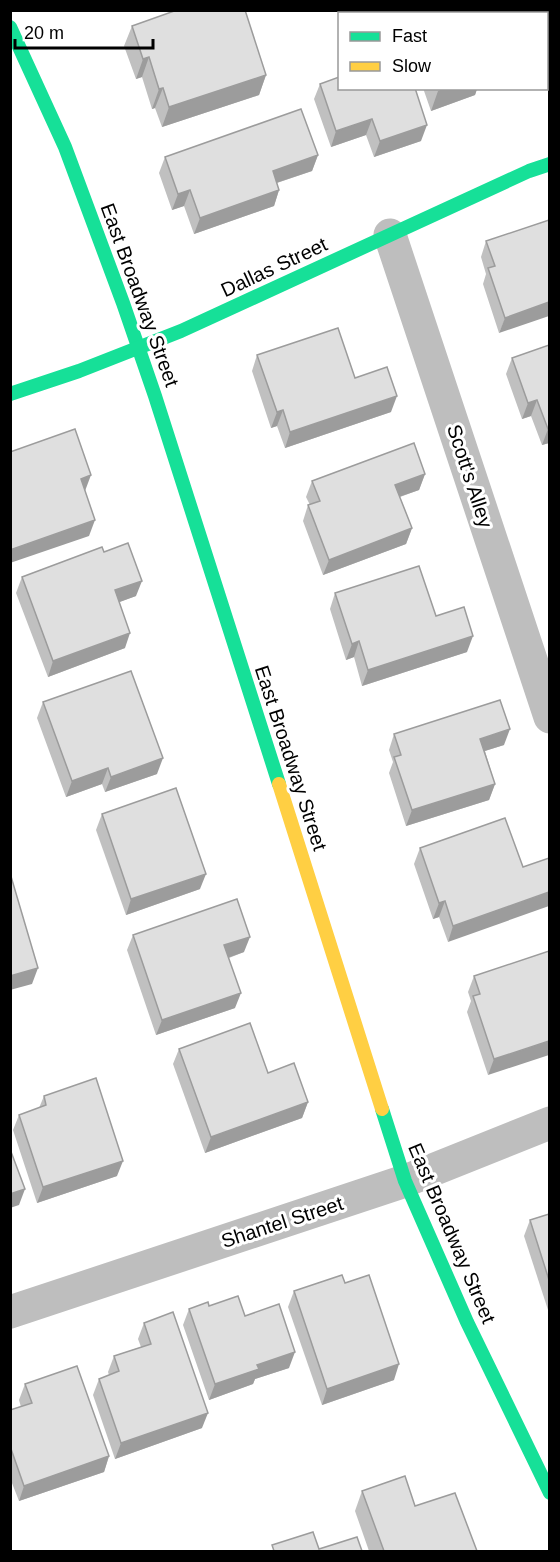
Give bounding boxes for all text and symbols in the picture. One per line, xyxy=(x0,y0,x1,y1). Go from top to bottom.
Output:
scale bar xyxy=(15,12,153,50)
legend xyxy=(338,12,548,90)
text: 20 m xyxy=(24,23,64,43)
text: Fast xyxy=(392,26,427,46)
text: Slow xyxy=(392,56,432,76)
street label: East Broadway Street xyxy=(97,200,184,390)
street label: Dallas Street xyxy=(217,233,331,301)
street label: Scott's Alley xyxy=(443,422,497,530)
street label: East Broadway Street xyxy=(251,663,331,854)
street label: East Broadway Street xyxy=(404,1140,500,1327)
street label: Shantel Street xyxy=(218,1192,346,1252)

